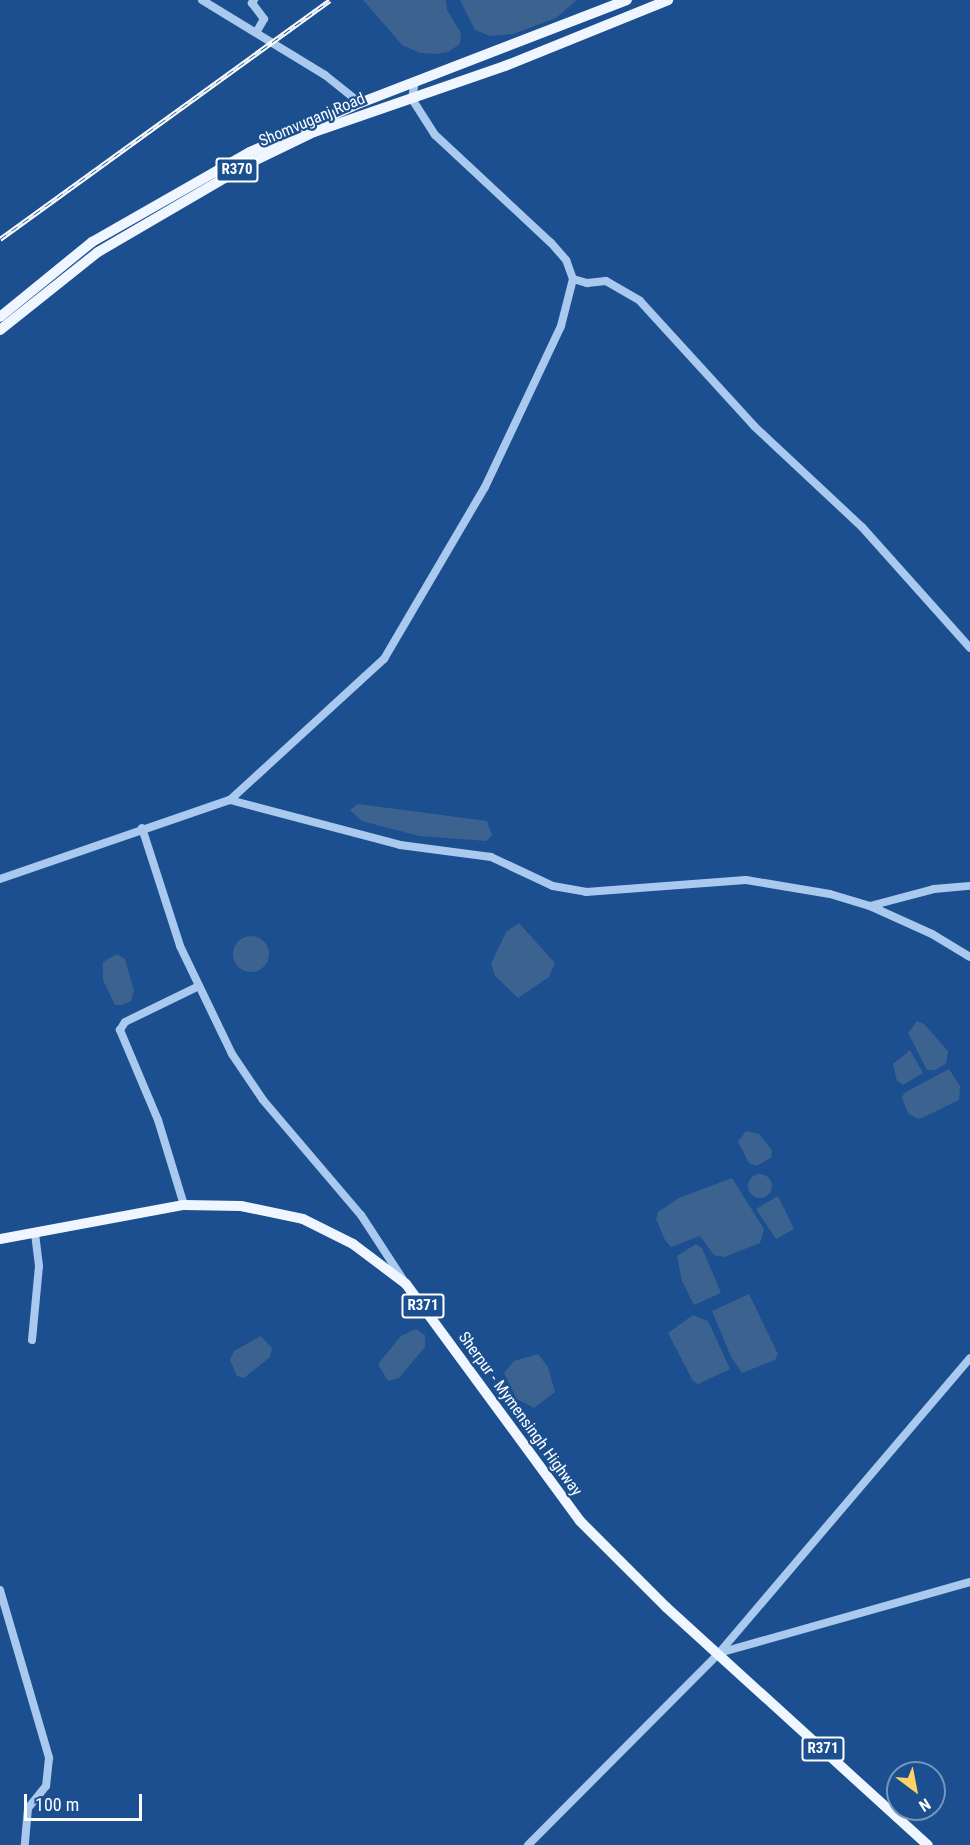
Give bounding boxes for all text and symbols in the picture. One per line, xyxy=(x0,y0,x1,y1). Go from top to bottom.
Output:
street label: Shomvuganj Road xyxy=(256,89,368,151)
road number: R370 xyxy=(214,158,260,182)
road number: R371 xyxy=(400,1294,446,1318)
street label: Sherpur - Mymensingh Highway xyxy=(454,1328,586,1500)
road number: R371 xyxy=(800,1737,846,1761)
north arrow xyxy=(886,1761,946,1821)
scale bar xyxy=(27,1782,146,1820)
text: 100 m xyxy=(35,1794,79,1815)
text: N xyxy=(916,1794,934,1816)

